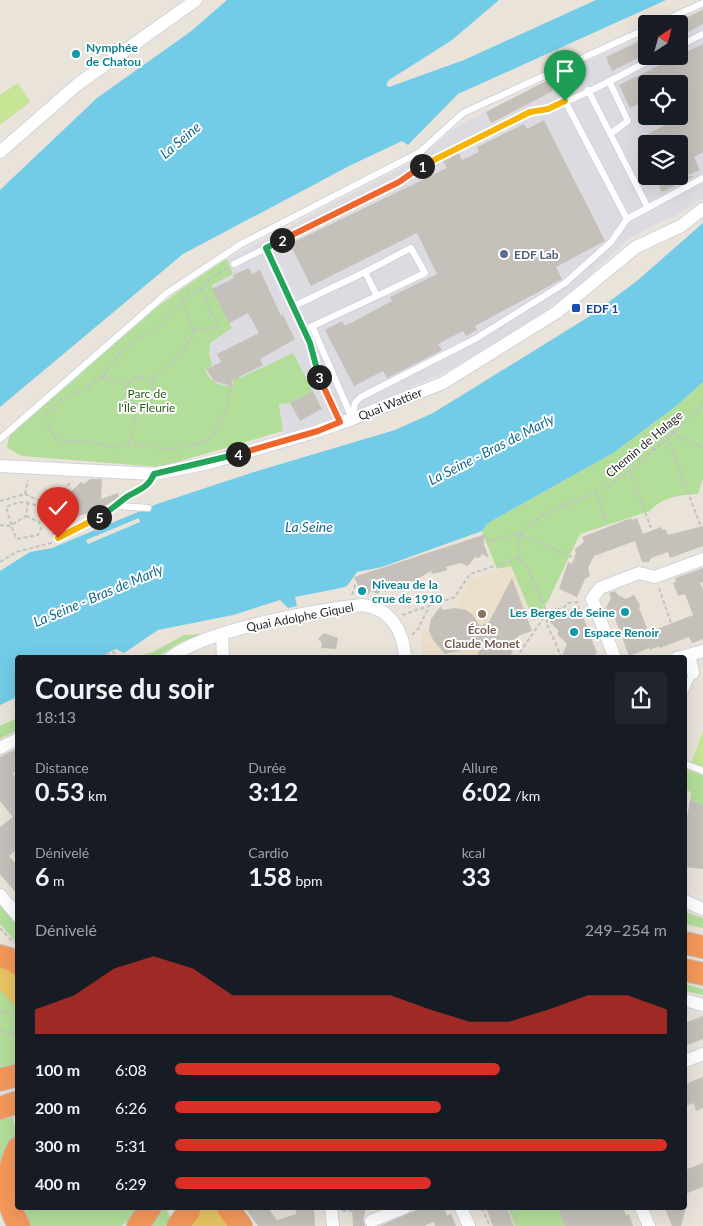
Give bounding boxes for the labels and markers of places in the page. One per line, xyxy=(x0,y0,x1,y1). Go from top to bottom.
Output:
place label: Nymphée de Chatou xyxy=(86,40,141,69)
marker: Nymphée de Chatou xyxy=(70,48,82,60)
pin xyxy=(544,50,586,101)
pin: 1 xyxy=(410,154,434,178)
pin: 2 xyxy=(270,228,294,252)
place label: EDF Lab xyxy=(514,247,559,262)
marker: EDF Lab xyxy=(498,248,510,260)
place label: EDF 1 xyxy=(586,301,618,316)
marker: EDF 1 xyxy=(570,302,582,314)
pin: 3 xyxy=(306,364,332,390)
pin: 4 xyxy=(226,442,250,466)
pin xyxy=(37,487,79,538)
pin: 5 xyxy=(86,504,112,530)
place label: Niveau de la crue de 1910 xyxy=(372,577,442,606)
marker: Niveau de la crue de 1910 xyxy=(356,585,368,597)
place label: Les Berges de Seine xyxy=(510,605,616,620)
marker: Les Berges de Seine xyxy=(619,606,631,618)
marker: École Claude Monet xyxy=(476,608,488,620)
place label: École Claude Monet xyxy=(444,622,520,651)
place label: Espace Renoir xyxy=(584,625,659,640)
marker: Espace Renoir xyxy=(568,626,580,638)

